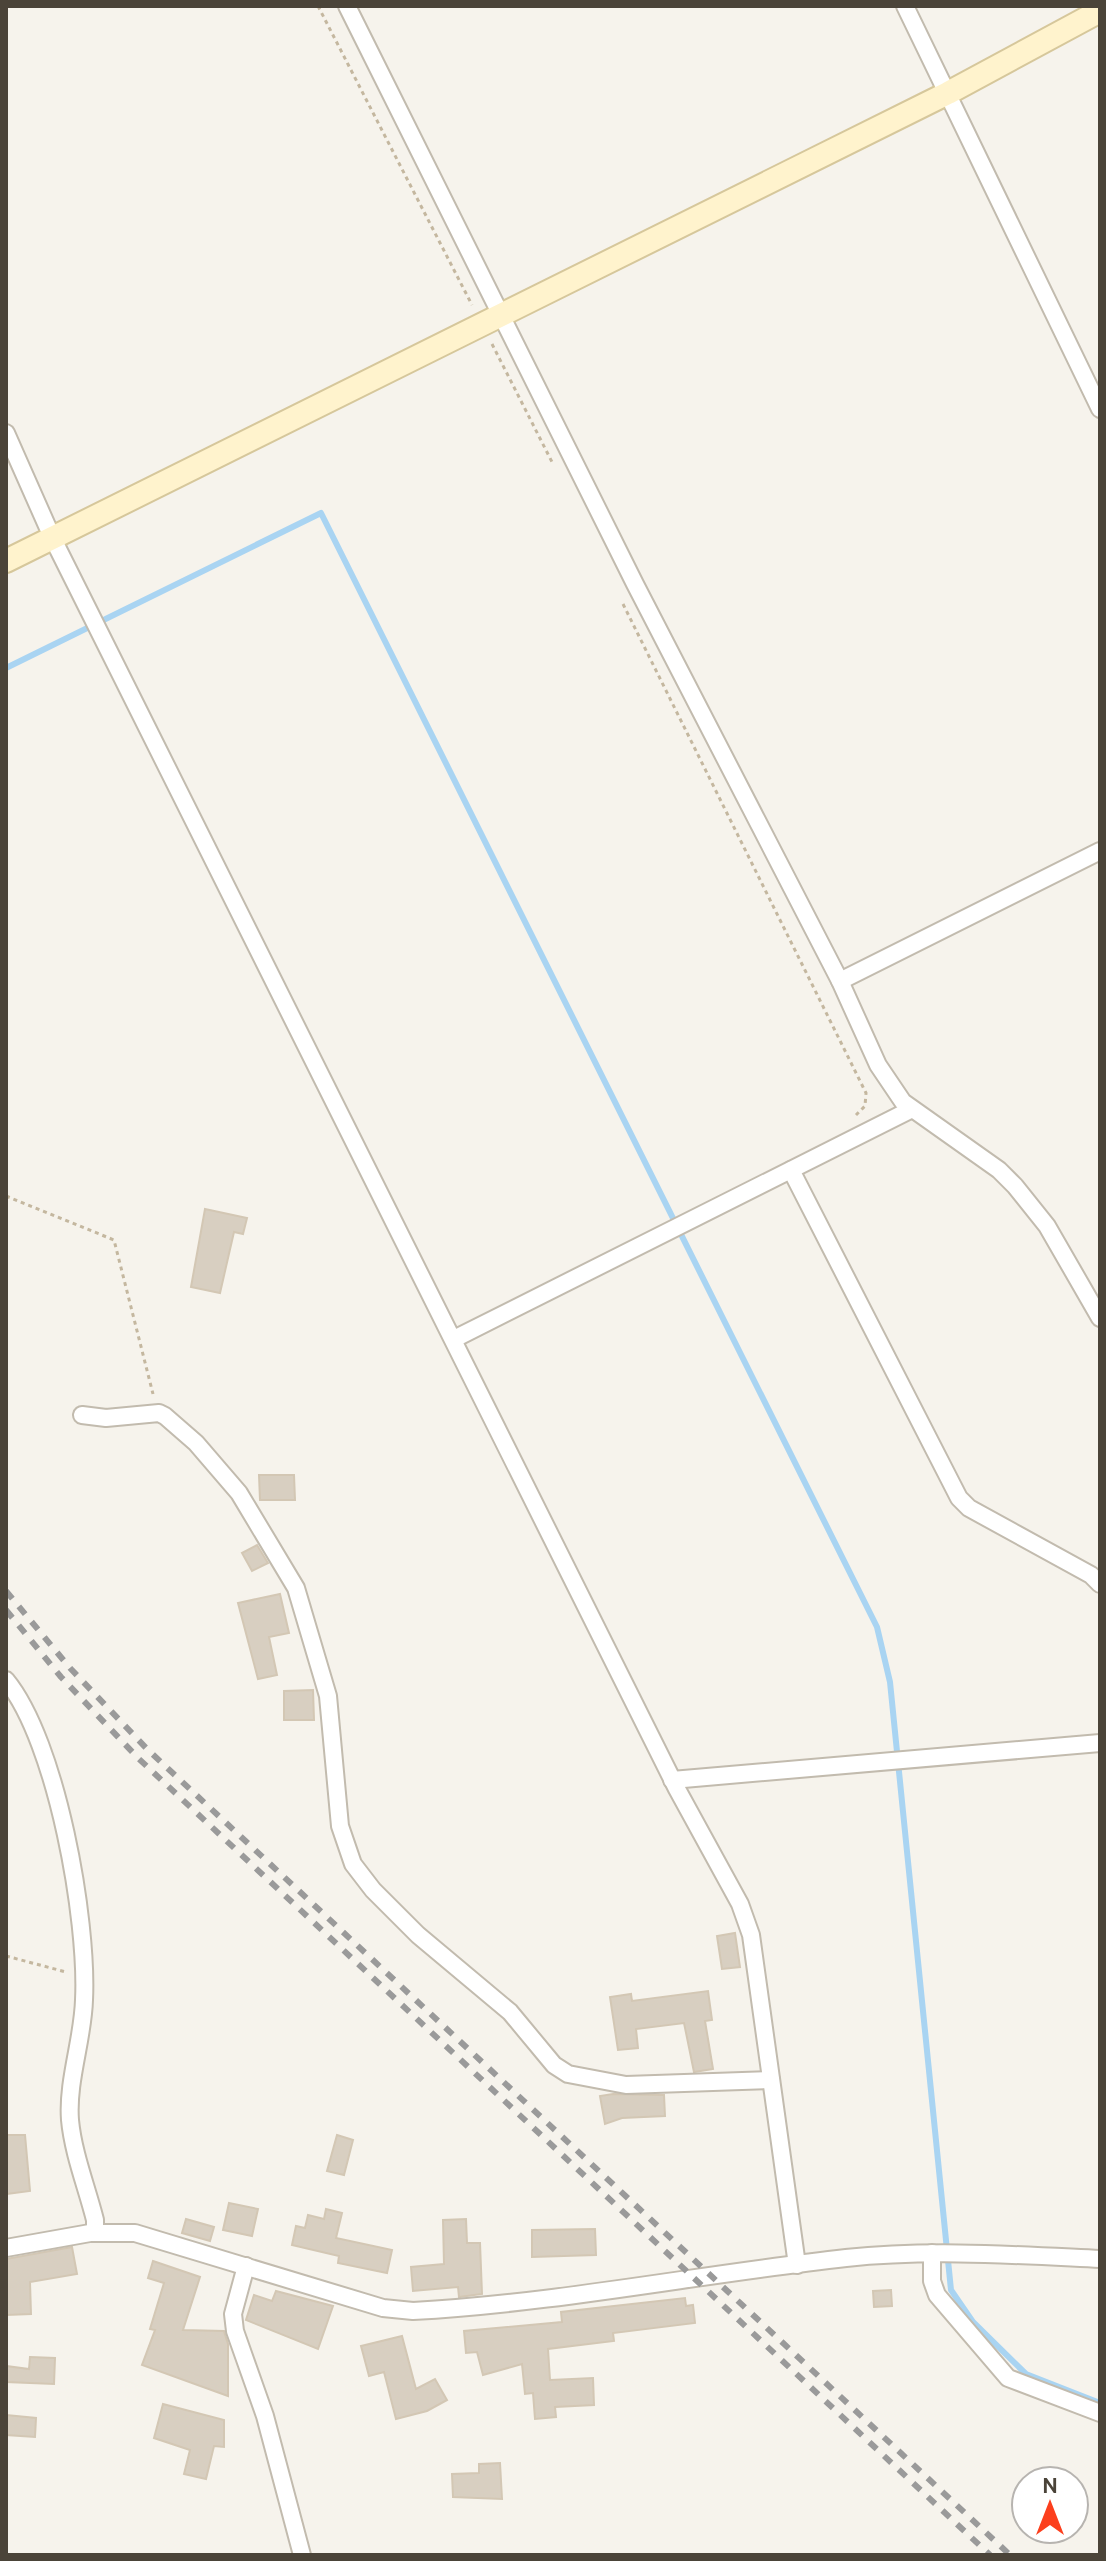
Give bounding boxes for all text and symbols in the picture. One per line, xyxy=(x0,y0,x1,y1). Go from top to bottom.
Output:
north arrow xyxy=(1010,2465,1090,2545)
text: N xyxy=(1042,2472,1058,2499)

